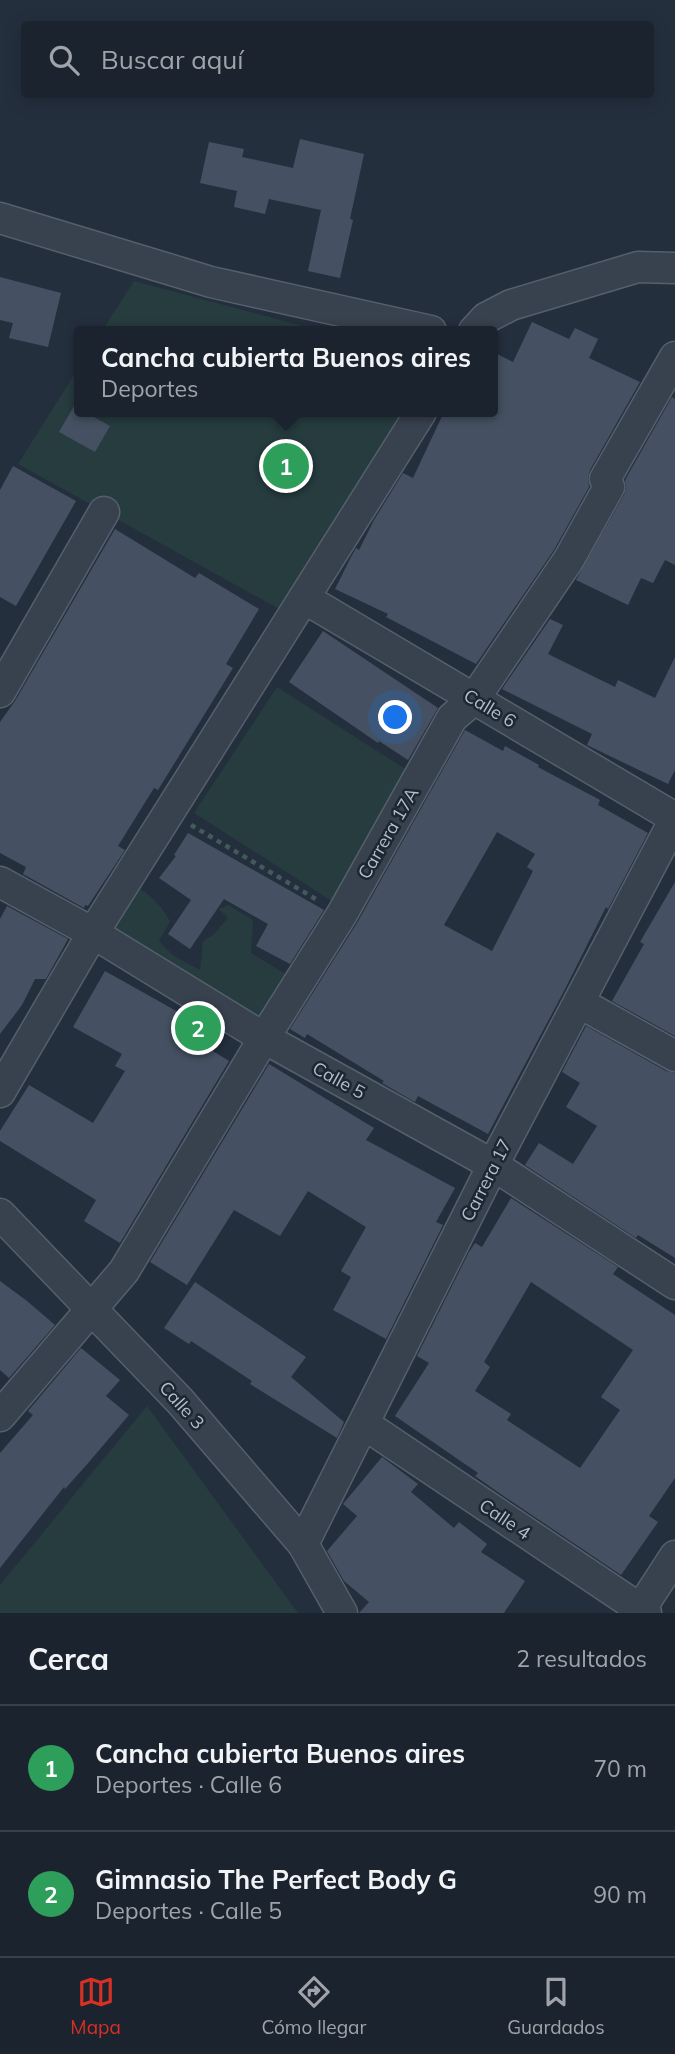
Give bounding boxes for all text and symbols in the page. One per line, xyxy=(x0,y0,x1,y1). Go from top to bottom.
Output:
search box xyxy=(21,21,654,98)
icon: search xyxy=(45,41,83,79)
text: Buscar aquí xyxy=(101,43,244,76)
popup xyxy=(74,326,498,417)
text: Cancha cubierta Buenos aires xyxy=(101,341,471,374)
text: Deportes xyxy=(101,374,198,403)
pin: 1 xyxy=(263,440,309,492)
street label: Calle 6 xyxy=(460,684,520,732)
your location xyxy=(378,700,412,734)
street label: Carrera 17A xyxy=(352,783,424,883)
pin: 2 xyxy=(175,1002,221,1054)
street label: Calle 5 xyxy=(309,1056,370,1104)
street label: Carrera 17 xyxy=(456,1135,516,1225)
street label: Calle 3 xyxy=(154,1376,210,1434)
street label: Calle 4 xyxy=(475,1494,535,1544)
text: Cerca xyxy=(28,1640,109,1678)
text: 2 resultados xyxy=(516,1644,647,1673)
text: Cancha cubierta Buenos aires xyxy=(95,1737,465,1770)
text: 1 xyxy=(44,1754,58,1783)
text: 70 m xyxy=(593,1754,647,1783)
text: Deportes · Calle 6 xyxy=(95,1770,282,1799)
text: Gimnasio The Perfect Body G xyxy=(95,1863,457,1896)
text: 2 xyxy=(44,1880,58,1909)
text: 90 m xyxy=(593,1880,647,1909)
text: Deportes · Calle 5 xyxy=(95,1896,282,1925)
tab: Mapa xyxy=(70,1973,121,2039)
tab: Cómo llegar xyxy=(262,1973,366,2039)
tab: Guardados xyxy=(507,1973,605,2039)

